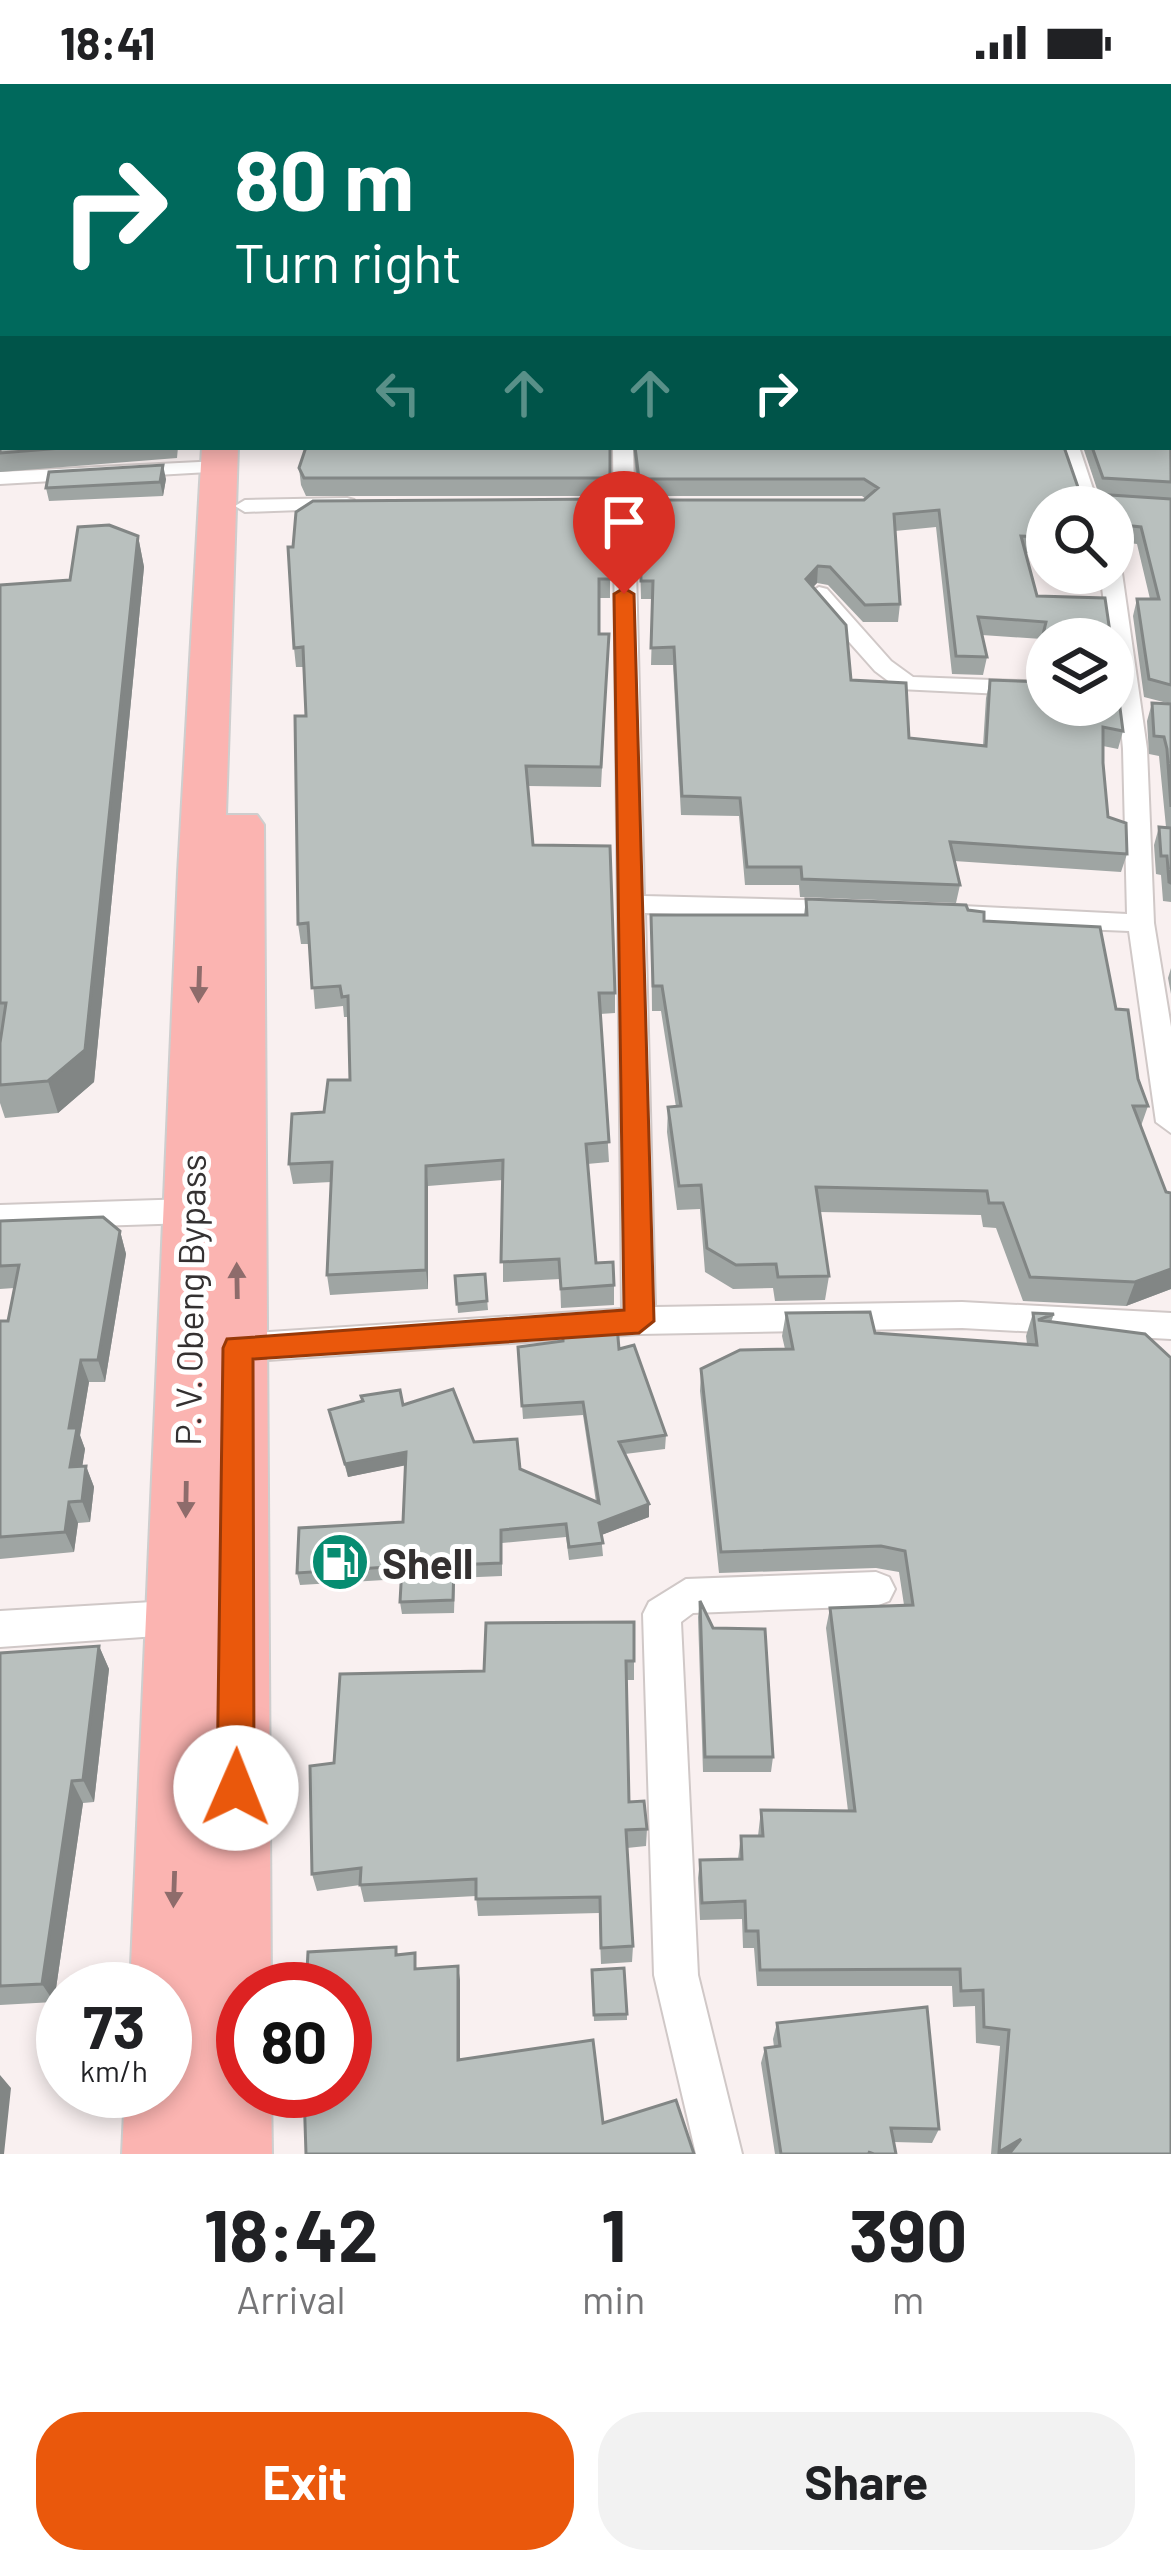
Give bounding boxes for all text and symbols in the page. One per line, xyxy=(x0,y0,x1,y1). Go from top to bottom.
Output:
text: 18:41 xyxy=(60,15,156,69)
text: 80 m xyxy=(234,127,414,228)
icon: right xyxy=(36,132,192,288)
text: Turn right xyxy=(234,229,462,294)
icon: left xyxy=(365,360,431,426)
icon: ahead xyxy=(491,360,557,426)
icon: ahead xyxy=(617,360,683,426)
icon: right xyxy=(743,360,809,426)
pin xyxy=(573,471,675,594)
map controls xyxy=(1026,486,1134,726)
button: search xyxy=(1026,486,1134,594)
icon: arrive xyxy=(591,489,657,555)
button: layers xyxy=(1026,618,1134,726)
one-way arrow xyxy=(189,966,208,1004)
street label: P. V. Obeng Bypass xyxy=(165,1154,213,1446)
one-way arrow xyxy=(227,1261,247,1299)
one-way arrow xyxy=(176,1481,195,1519)
fuel station icon: Shell xyxy=(309,1531,371,1593)
place label: Shell xyxy=(382,1537,473,1587)
position arrow xyxy=(173,1725,299,1851)
one-way arrow xyxy=(164,1871,183,1909)
speed limit sign: 80 xyxy=(216,1962,372,2118)
text: 73 xyxy=(83,1989,145,2061)
text: km/h xyxy=(80,2052,148,2088)
text: 18:42 xyxy=(204,2190,378,2276)
text: 1 xyxy=(601,2190,626,2276)
text: 390 xyxy=(849,2190,967,2276)
text: Arrival xyxy=(237,2275,346,2322)
text: min xyxy=(582,2275,645,2322)
text: m xyxy=(892,2275,924,2322)
button: Exit xyxy=(36,2412,574,2550)
button: Share xyxy=(598,2412,1135,2550)

